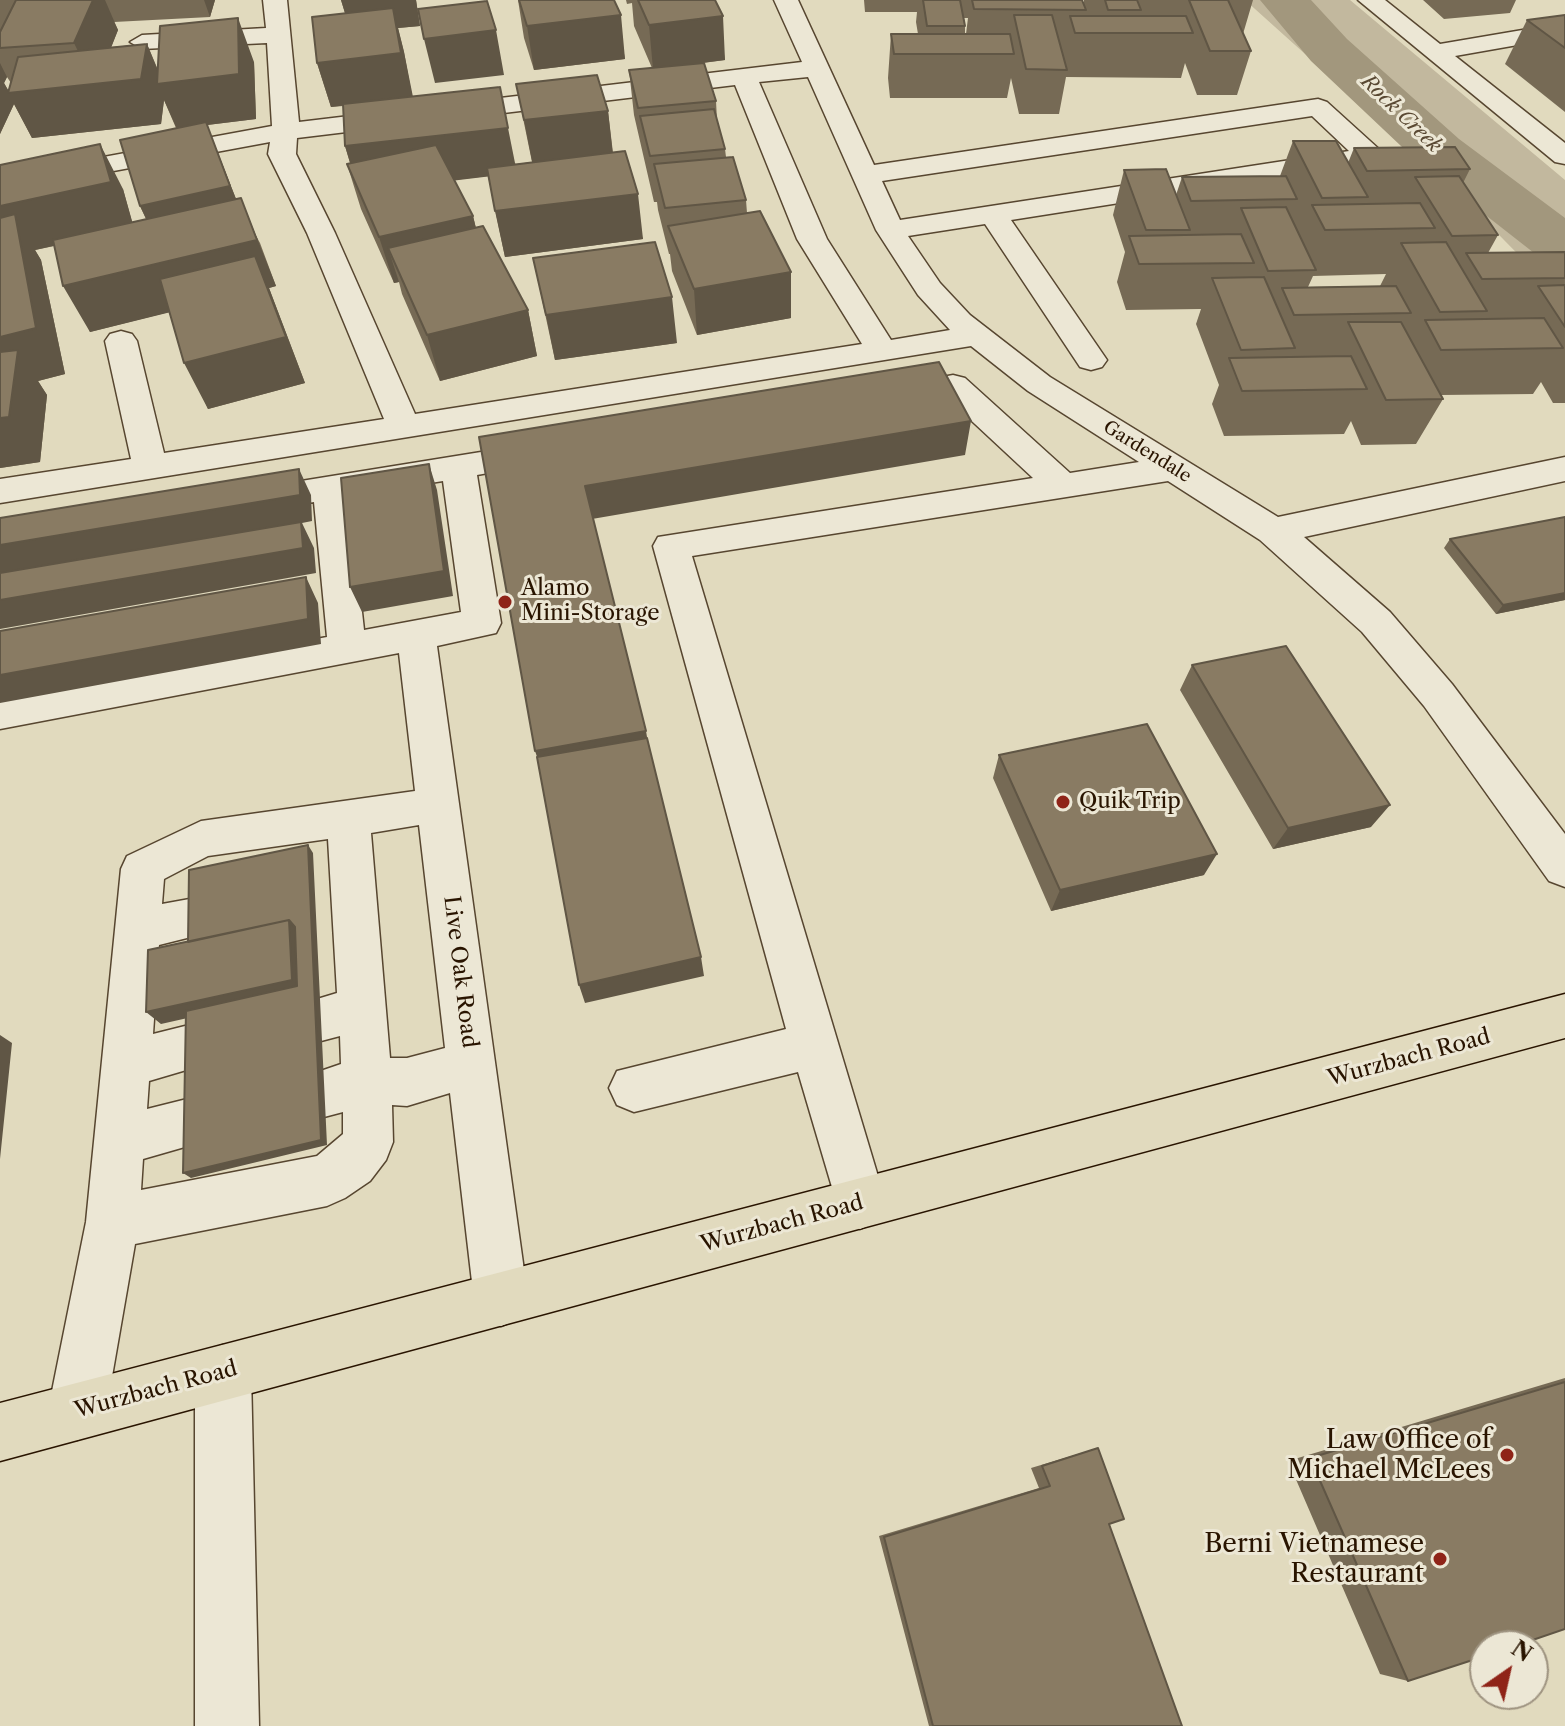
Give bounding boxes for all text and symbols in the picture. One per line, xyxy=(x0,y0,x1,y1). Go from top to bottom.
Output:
water label: Rock Creek xyxy=(1356,70,1446,158)
street label: Gardendale xyxy=(1099,416,1195,488)
place label: Alamo Mini-Storage xyxy=(521,576,659,628)
marker: Alamo Mini-Storage xyxy=(496,593,514,611)
place label: Quik Trip xyxy=(1079,789,1181,815)
marker: Quik Trip xyxy=(1054,793,1072,811)
street label: Live Oak Road xyxy=(438,894,482,1050)
street label: Wurzbach Road xyxy=(1325,1024,1493,1092)
street label: Wurzbach Road xyxy=(698,1190,866,1258)
street label: Wurzbach Road xyxy=(72,1356,240,1424)
place label: Law Office of Michael McLees xyxy=(1287,1424,1491,1486)
marker: Law Office of Michael McLees xyxy=(1498,1446,1516,1464)
place label: Berni Vietnamese Restaurant xyxy=(1204,1528,1424,1590)
marker: Berni Vietnamese Restaurant xyxy=(1431,1550,1449,1568)
north arrow xyxy=(1469,1630,1549,1710)
text: N xyxy=(1506,1635,1537,1668)

